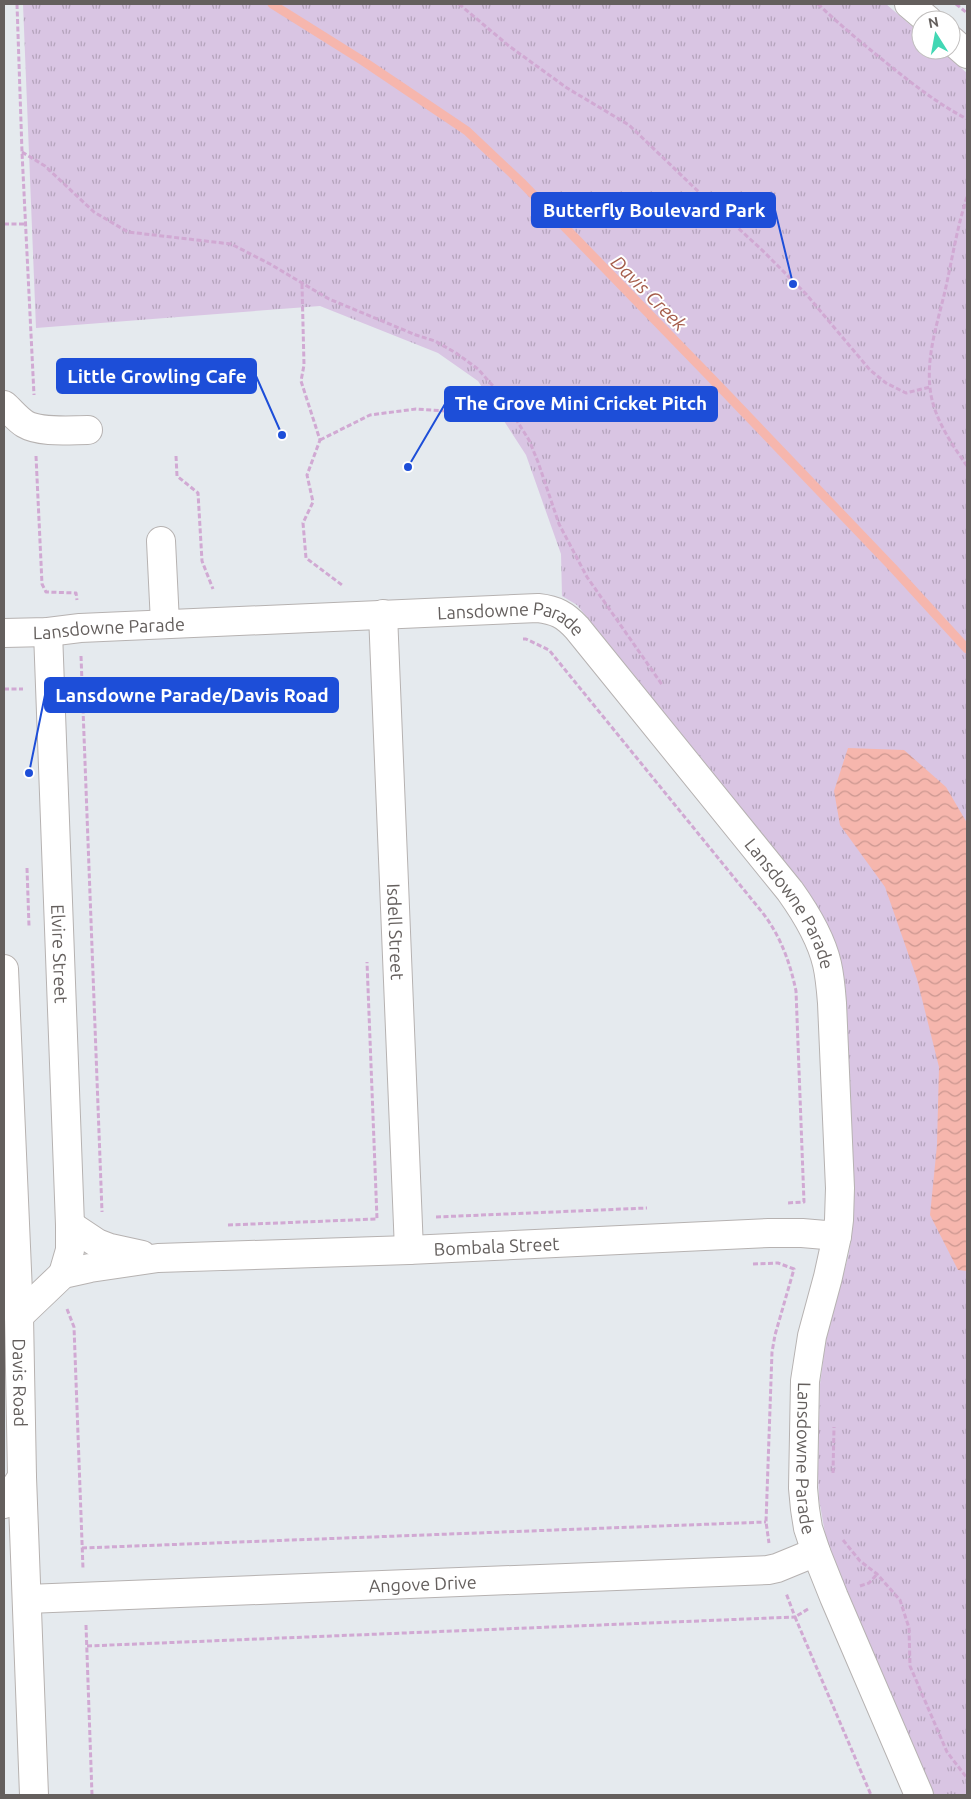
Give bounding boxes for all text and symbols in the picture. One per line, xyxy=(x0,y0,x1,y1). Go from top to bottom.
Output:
north arrow xyxy=(911,10,961,60)
text: N xyxy=(927,13,940,31)
callout: Butterfly Boulevard Park xyxy=(532,193,775,227)
text: Butterfly Boulevard Park xyxy=(543,199,766,221)
water label: Davis Creek xyxy=(607,251,692,336)
callout: Little Growling Cafe xyxy=(57,359,256,393)
text: Little Growling Cafe xyxy=(67,365,247,387)
callout: The Grove Mini Cricket Pitch xyxy=(445,387,717,421)
text: The Grove Mini Cricket Pitch xyxy=(455,392,707,414)
street label: Lansdowne Parade xyxy=(437,598,589,639)
street label: Lansdowne Parade xyxy=(33,613,185,642)
callout: Lansdowne Parade/Davis Road xyxy=(45,678,338,712)
text: Lansdowne Parade/Davis Road xyxy=(55,684,329,706)
street label: Lansdowne Parade xyxy=(741,834,838,971)
street label: Isdell Street xyxy=(384,883,408,980)
street label: Elvire Street xyxy=(48,904,72,1004)
street label: Bombala Street xyxy=(433,1233,560,1259)
street label: Davis Road xyxy=(9,1338,31,1427)
street label: Lansdowne Parade xyxy=(793,1382,819,1537)
street label: Angove Drive xyxy=(368,1571,477,1596)

